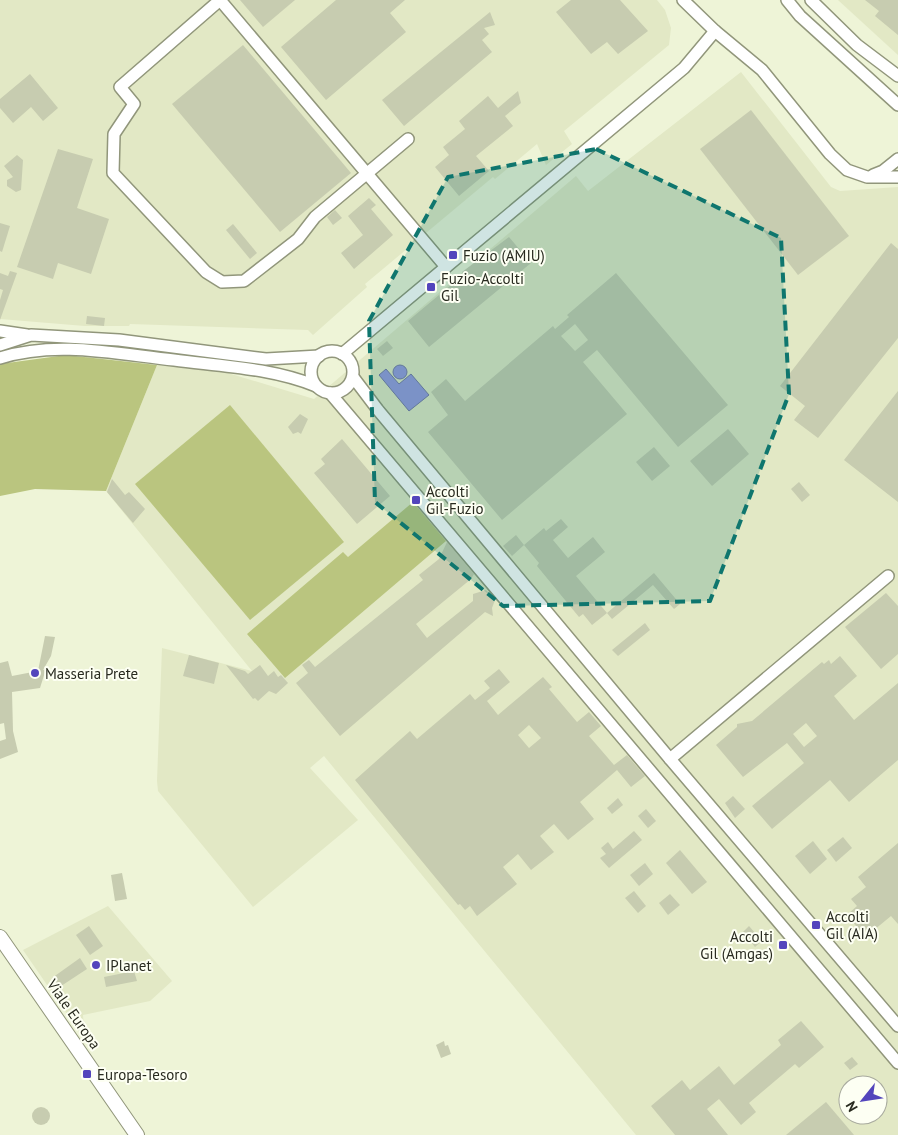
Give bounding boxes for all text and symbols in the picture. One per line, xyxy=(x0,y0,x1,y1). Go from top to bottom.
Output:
place label: Fuzio (AMIU) xyxy=(463,246,545,265)
marker: Fuzio (AMIU) xyxy=(447,249,459,261)
place label: Fuzio-Accolti Gil xyxy=(441,269,524,305)
marker: Fuzio-Accolti Gil xyxy=(425,281,437,293)
place label: Accolti Gil-Fuzio xyxy=(426,482,484,518)
marker: Accolti Gil-Fuzio xyxy=(410,494,422,506)
place label: Masseria Prete xyxy=(45,664,138,683)
marker: Masseria Prete xyxy=(29,667,41,679)
place label: Accolti Gil (AIA) xyxy=(826,907,878,943)
marker: Accolti Gil (AIA) xyxy=(810,919,822,931)
place label: Accolti Gil (Amgas) xyxy=(700,927,773,963)
marker: Accolti Gil (Amgas) xyxy=(777,939,789,951)
place label: IPlanet xyxy=(106,956,151,975)
marker: IPlanet xyxy=(90,959,102,971)
street label: Viale Europa xyxy=(42,975,105,1053)
place label: Europa-Tesoro xyxy=(97,1065,187,1084)
marker: Europa-Tesoro xyxy=(81,1068,93,1080)
north arrow xyxy=(838,1075,888,1125)
text: N xyxy=(842,1098,862,1115)

